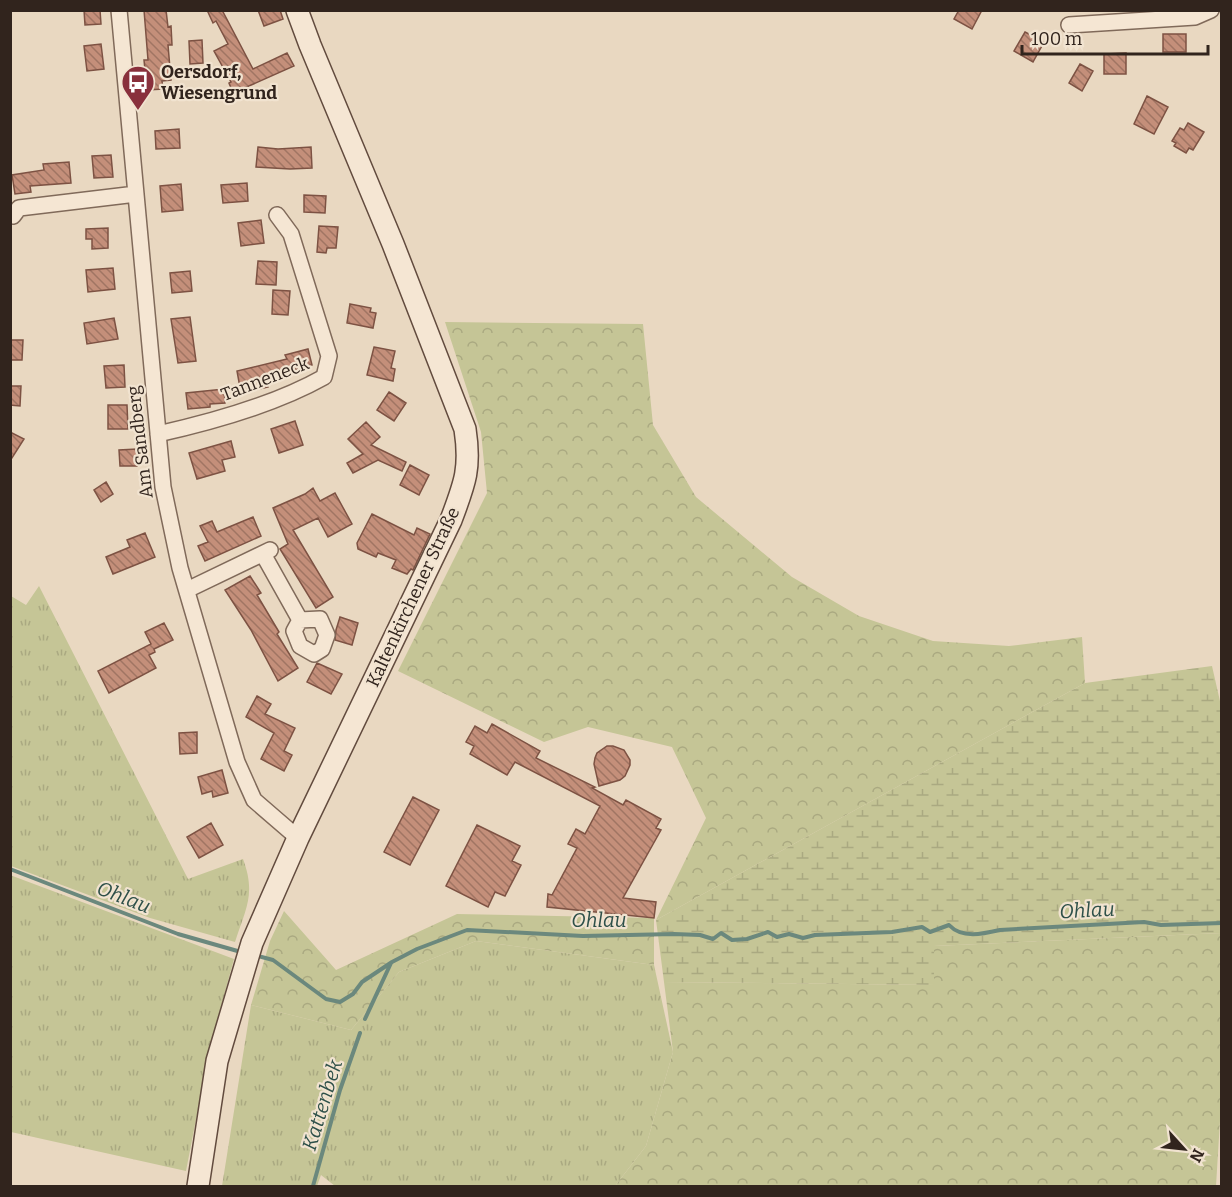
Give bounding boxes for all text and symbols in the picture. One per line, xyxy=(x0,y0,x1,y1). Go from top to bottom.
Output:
scale bar xyxy=(1022,18,1208,56)
text: 100 m xyxy=(1031,28,1082,50)
place label: Oersdorf, Wiesengrund xyxy=(161,61,277,104)
bus stop icon: Oersdorf, Wiesengrund xyxy=(120,64,156,111)
street label: Tanneneck xyxy=(218,352,313,406)
street label: Am Sandberg xyxy=(122,384,158,500)
street label: Kaltenkirchener Straße xyxy=(362,504,464,690)
water label: Ohlau xyxy=(94,876,154,918)
water label: Ohlau xyxy=(1059,897,1115,923)
water label: Ohlau xyxy=(571,908,627,932)
water label: Kattenbek xyxy=(297,1057,347,1153)
north arrow xyxy=(1154,1119,1214,1179)
text: N xyxy=(1186,1146,1208,1165)

